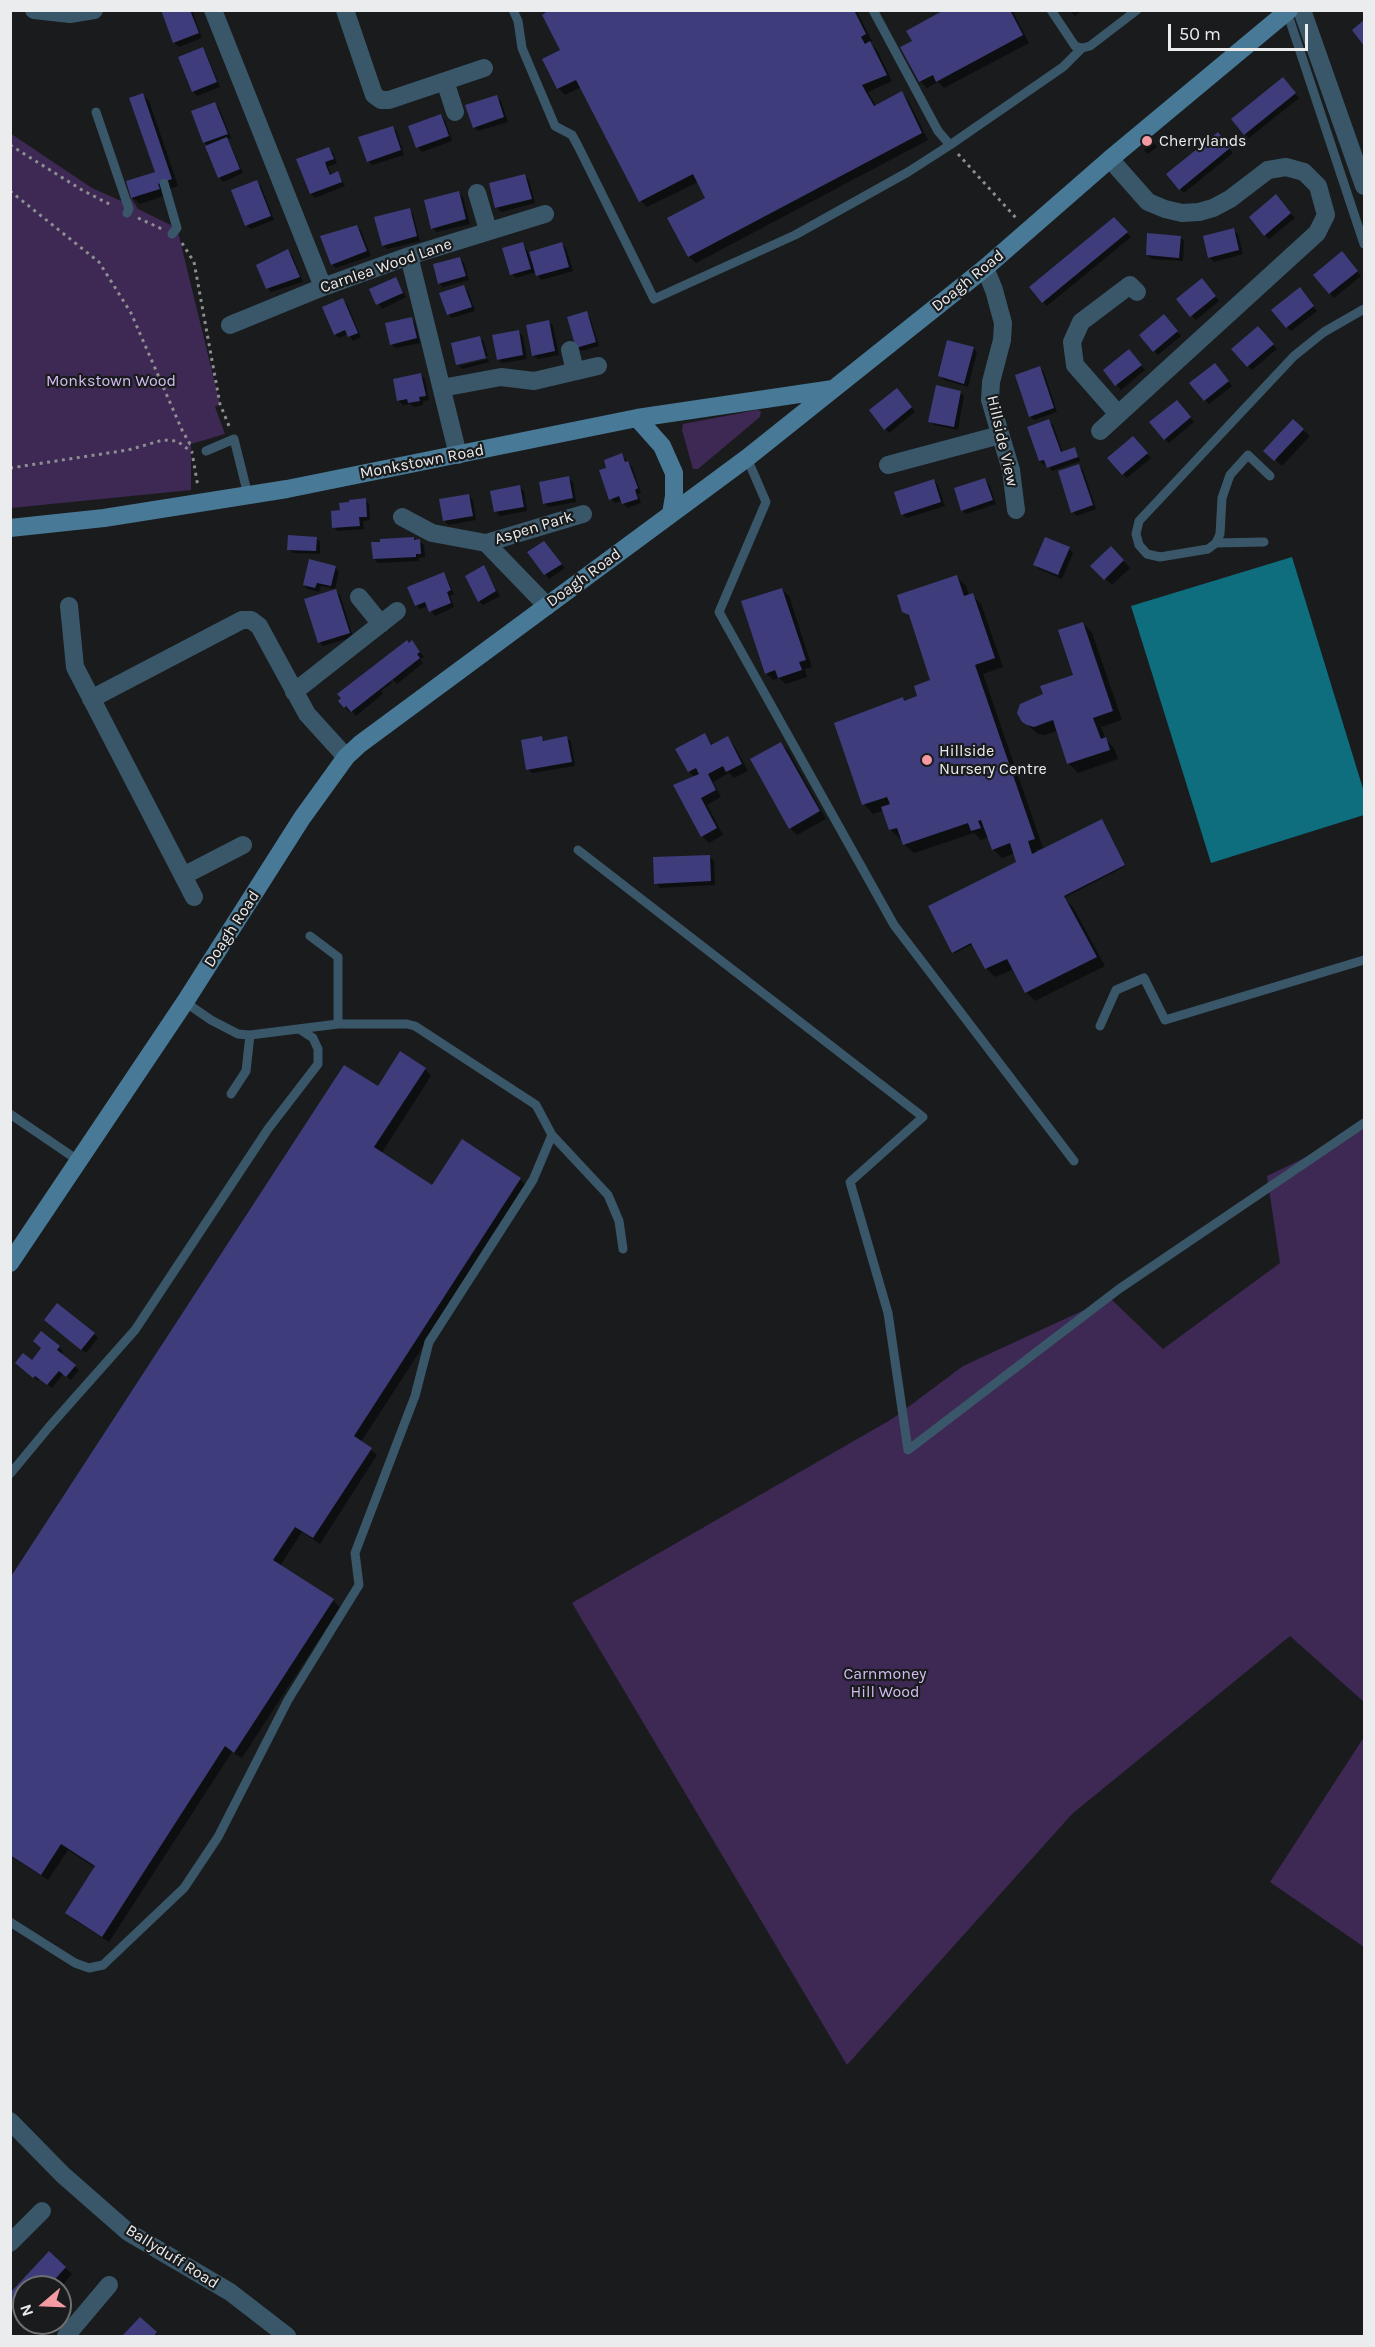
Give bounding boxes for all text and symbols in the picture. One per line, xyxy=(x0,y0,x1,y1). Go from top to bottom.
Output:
scale bar xyxy=(1171,12,1310,50)
text: 50 m xyxy=(1179,23,1221,45)
place label: Cherrylands xyxy=(1159,131,1247,151)
marker: Cherrylands xyxy=(1140,134,1154,148)
street label: Carnlea Wood Lane xyxy=(318,234,454,298)
street label: Doagh Road xyxy=(928,246,1008,316)
park label: Monkstown Wood xyxy=(46,371,176,391)
street label: Hillside View xyxy=(982,394,1022,488)
street label: Monkstown Road xyxy=(358,441,486,483)
street label: Aspen Park xyxy=(492,507,576,549)
street label: Doagh Road xyxy=(543,545,625,611)
place label: Hillside Nursery Centre xyxy=(939,741,1047,779)
marker: Hillside Nursery Centre xyxy=(920,753,934,767)
street label: Doagh Road xyxy=(200,887,264,971)
park label: Carnmoney Hill Wood xyxy=(843,1664,927,1702)
street label: Ballyduff Road xyxy=(122,2221,222,2293)
north arrow xyxy=(12,2275,72,2335)
text: N xyxy=(16,2302,37,2319)

